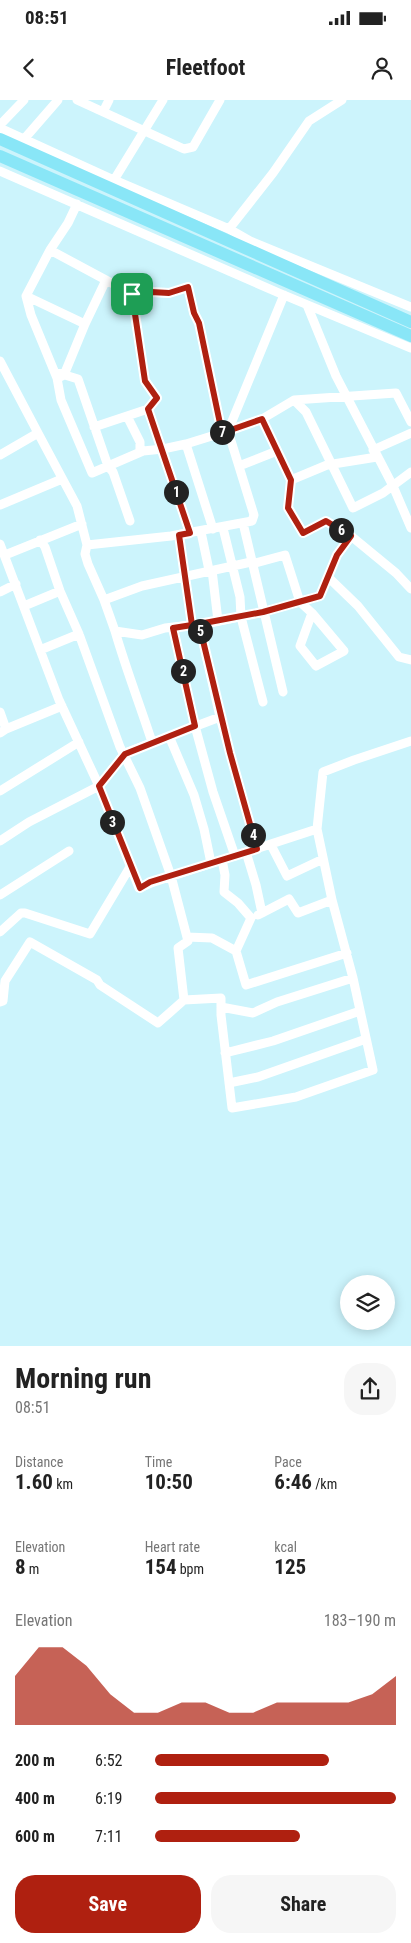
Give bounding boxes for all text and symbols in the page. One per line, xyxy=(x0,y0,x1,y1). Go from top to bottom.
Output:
text: 08:51 xyxy=(25,6,69,29)
icon: back xyxy=(15,54,43,82)
icon: person xyxy=(368,54,396,82)
text: Fleetfoot xyxy=(166,55,245,80)
pin xyxy=(111,273,153,315)
icon: arrive xyxy=(118,280,146,308)
pin: 7 xyxy=(210,420,234,444)
text: 7 xyxy=(219,424,226,440)
pin: 1 xyxy=(164,480,188,504)
text: 1 xyxy=(173,484,180,500)
pin: 6 xyxy=(328,518,354,542)
text: 6 xyxy=(338,522,345,538)
pin: 5 xyxy=(188,618,212,644)
text: 5 xyxy=(197,623,204,639)
pin: 2 xyxy=(170,658,196,684)
text: 2 xyxy=(180,663,187,679)
pin: 3 xyxy=(100,810,124,834)
text: 3 xyxy=(109,814,116,830)
pin: 4 xyxy=(240,822,266,848)
text: 4 xyxy=(250,827,257,843)
map controls xyxy=(340,1275,395,1330)
button: layers xyxy=(340,1275,395,1330)
text: Morning run xyxy=(15,1362,151,1395)
button: share xyxy=(344,1363,396,1415)
text: 08:51 xyxy=(15,1398,50,1417)
text: Distance xyxy=(15,1454,63,1470)
text: Time xyxy=(145,1454,172,1470)
text: Pace xyxy=(274,1454,302,1470)
text: 1.60 xyxy=(15,1470,53,1494)
text: 10:50 xyxy=(145,1470,193,1494)
text: 6:46 xyxy=(274,1470,312,1494)
text: km xyxy=(53,1476,73,1492)
text: /km xyxy=(312,1476,337,1492)
text: Elevation xyxy=(15,1539,65,1555)
text: Heart rate xyxy=(145,1539,200,1555)
text: kcal xyxy=(274,1539,297,1555)
text: 8 xyxy=(15,1555,26,1579)
text: 154 xyxy=(145,1555,177,1579)
text: 125 xyxy=(274,1555,306,1579)
text: m xyxy=(26,1561,39,1577)
text: bpm xyxy=(177,1561,204,1577)
text: Elevation xyxy=(15,1611,73,1630)
text: 183–190 m xyxy=(324,1611,396,1630)
text: 200 m xyxy=(15,1751,55,1770)
text: 6:52 xyxy=(95,1751,122,1770)
text: 400 m xyxy=(15,1789,55,1808)
text: 6:19 xyxy=(95,1789,122,1808)
text: 600 m xyxy=(15,1827,55,1846)
text: 7:11 xyxy=(95,1827,122,1846)
button: Save xyxy=(15,1875,201,1933)
button: Share xyxy=(211,1875,396,1933)

